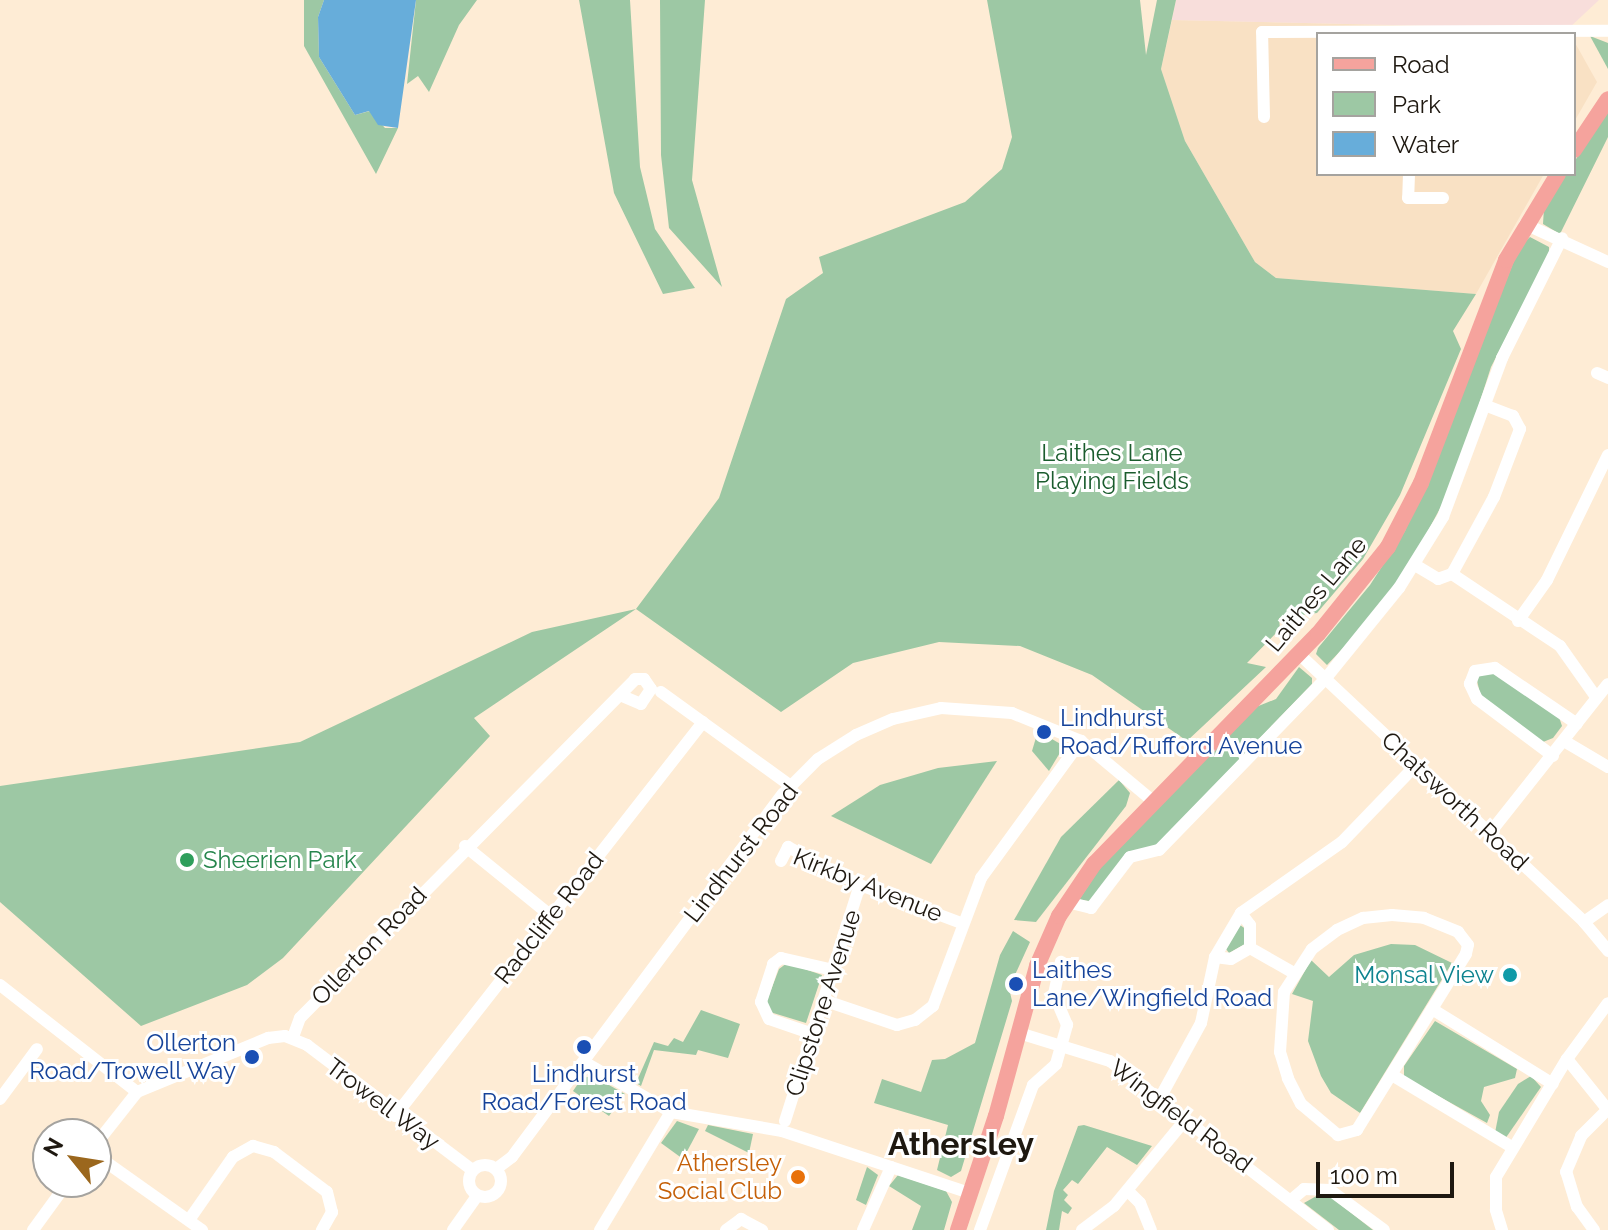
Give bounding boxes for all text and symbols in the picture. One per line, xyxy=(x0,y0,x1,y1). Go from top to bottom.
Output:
legend xyxy=(1316,32,1576,176)
text: Road xyxy=(1392,50,1450,79)
text: Park xyxy=(1392,90,1441,119)
text: Water xyxy=(1392,130,1459,159)
park label: Laithes Lane Playing Fields xyxy=(1035,439,1189,495)
street label: Laithes Lane xyxy=(1260,531,1372,657)
place label: Lindhurst Road/Rufford Avenue xyxy=(1060,704,1303,760)
marker: Lindhurst Road/Rufford Avenue xyxy=(1035,723,1053,741)
street label: Chatsworth Road xyxy=(1376,726,1534,876)
street label: Lindhurst Road xyxy=(678,778,804,928)
street label: Kirkby Avenue xyxy=(789,842,947,928)
place label: Sheerien Park xyxy=(203,846,357,874)
street label: Radcliffe Road xyxy=(488,846,610,990)
marker: Sheerien Park xyxy=(178,851,196,869)
street label: Ollerton Road xyxy=(305,881,433,1011)
street label: Clipstone Avenue xyxy=(779,906,867,1100)
place label: Laithes Lane/Wingfield Road xyxy=(1032,956,1272,1012)
place label: Monsal View xyxy=(1353,961,1494,989)
marker: Monsal View xyxy=(1501,966,1519,984)
marker: Laithes Lane/Wingfield Road xyxy=(1007,975,1025,993)
place label: Ollerton Road/Trowell Way xyxy=(28,1029,236,1085)
marker: Lindhurst Road/Forest Road xyxy=(575,1038,593,1056)
marker: Ollerton Road/Trowell Way xyxy=(243,1048,261,1066)
street label: Trowell Way xyxy=(320,1052,446,1156)
street label: Wingfield Road xyxy=(1104,1053,1258,1179)
place label: Lindhurst Road/Forest Road xyxy=(481,1060,687,1116)
north arrow xyxy=(32,1118,112,1198)
district label: Athersley xyxy=(888,1125,1034,1163)
text: N xyxy=(37,1133,68,1161)
scale bar xyxy=(1320,1146,1458,1196)
place label: Athersley Social Club xyxy=(657,1149,782,1205)
text: 100 m xyxy=(1330,1161,1398,1190)
marker: Athersley Social Club xyxy=(789,1168,807,1186)

